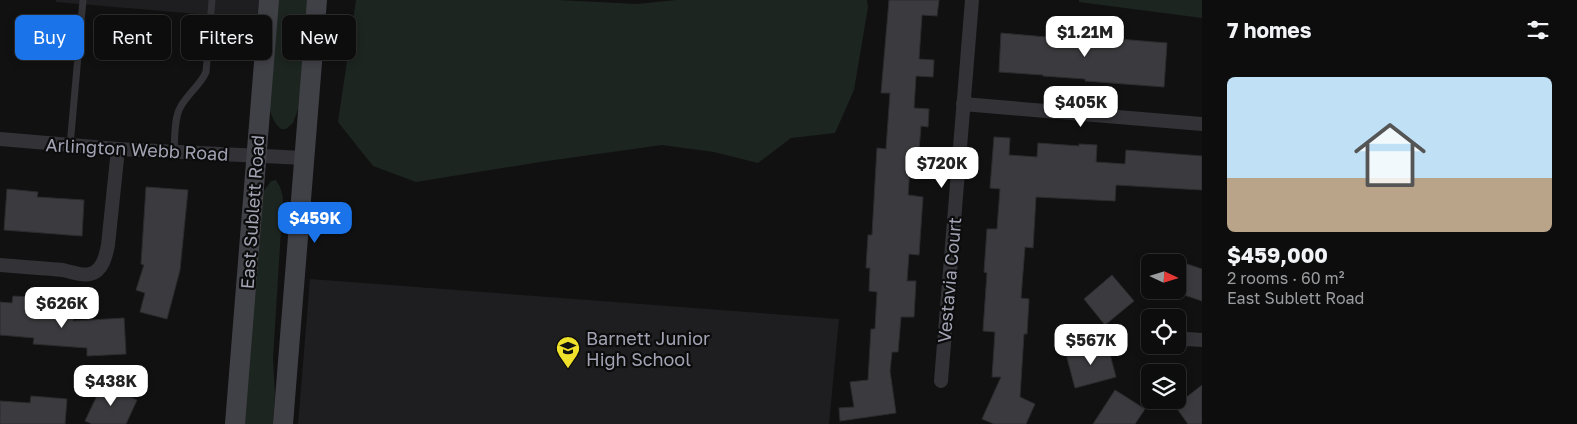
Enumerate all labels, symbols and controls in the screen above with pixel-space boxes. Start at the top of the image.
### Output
chip: Buy [15,15,84,60]
chip: Rent [94,15,171,60]
chip: Filters [181,15,272,60]
chip: New [282,15,356,60]
pin: $1.21M [1044,15,1126,58]
icon: filters [1524,16,1552,44]
text: 7 homes [1227,17,1312,43]
text: $1.21M [1057,22,1113,42]
pin: $405K [1046,86,1116,128]
text: $405K [1055,92,1107,112]
icon: home [1345,110,1435,200]
street label: Arlington Webb Road [45,133,229,165]
street label: East Sublett Road [236,134,268,290]
pin: $720K [907,146,977,189]
text: $720K [916,153,968,173]
pin: $459K [280,202,350,244]
text: $459K [289,208,341,228]
street label: Vestavia Court [933,216,965,344]
text: $459,000 [1227,242,1328,268]
north arrow [1141,254,1186,299]
map controls [1141,254,1186,409]
text: 2 rooms · 60 m² [1227,268,1345,288]
pin: $626K [27,286,97,329]
text: East Sublett Road [1227,288,1364,308]
text: $626K [36,293,88,313]
button: locate [1141,309,1186,354]
pin: $567K [1056,324,1126,366]
place label: Barnett Junior High School [586,327,710,370]
text: $567K [1066,330,1116,350]
school or university icon: Barnett Junior High School [555,335,581,369]
pin: $438K [76,364,146,407]
button: layers [1141,364,1186,409]
text: $438K [85,371,137,391]

